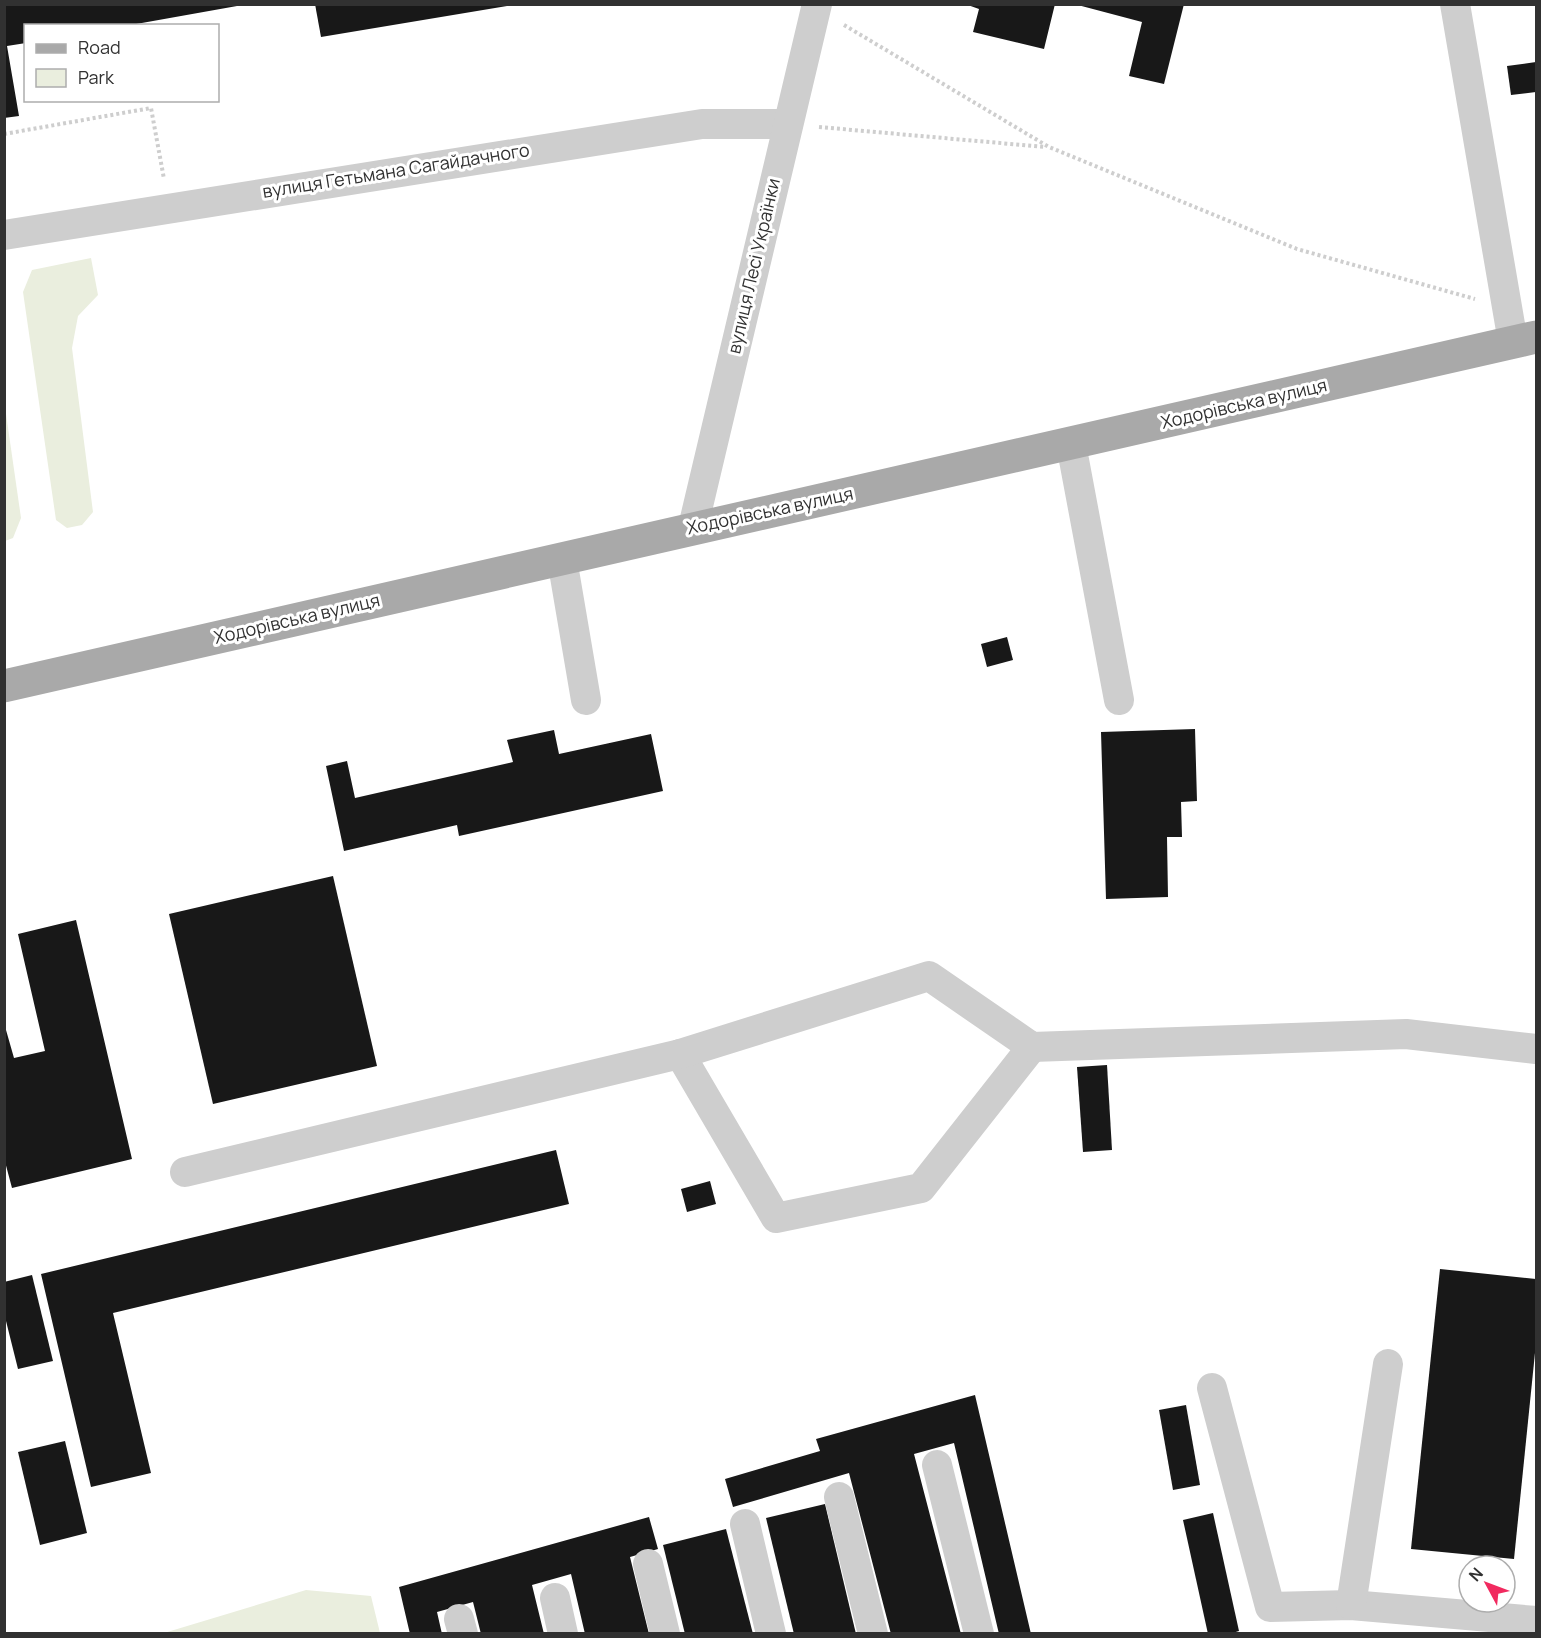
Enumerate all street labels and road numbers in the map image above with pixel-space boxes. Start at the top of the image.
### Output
street label: вулиця Гетьмана Сагайдачного [261,137,531,203]
street label: вулиця Лесі Українки [721,176,785,356]
street label: Ходорівська вулиця [1158,372,1329,434]
street label: Ходорівська вулиця [684,481,855,539]
street label: Ходорівська вулиця [211,587,382,649]

